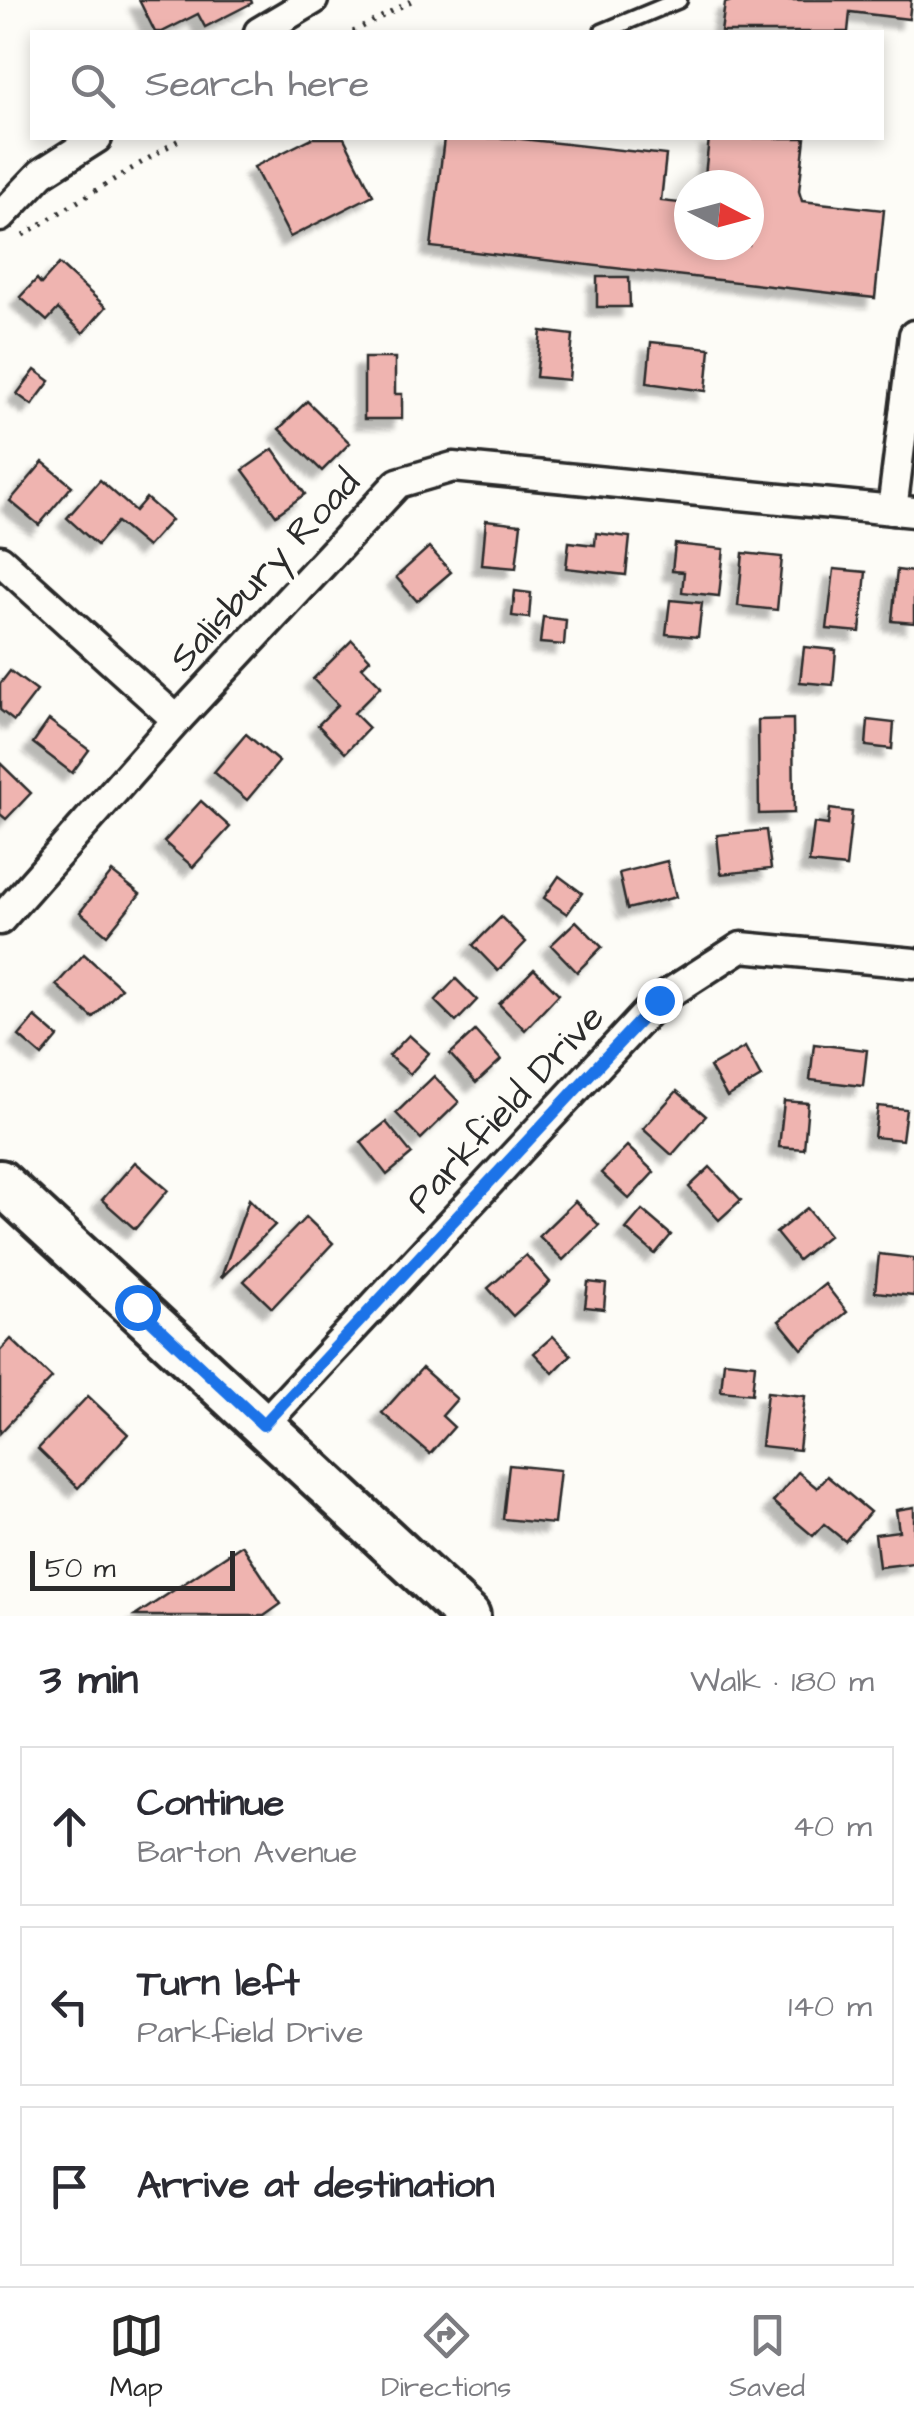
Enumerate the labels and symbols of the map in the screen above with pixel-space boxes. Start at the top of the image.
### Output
north arrow [674,170,764,260]
street label: Salisbury Road [157,458,373,684]
route end [637,978,683,1024]
street label: Parkfield Drive [395,993,617,1225]
route start [115,1285,161,1331]
scale bar [30,1546,235,1590]

